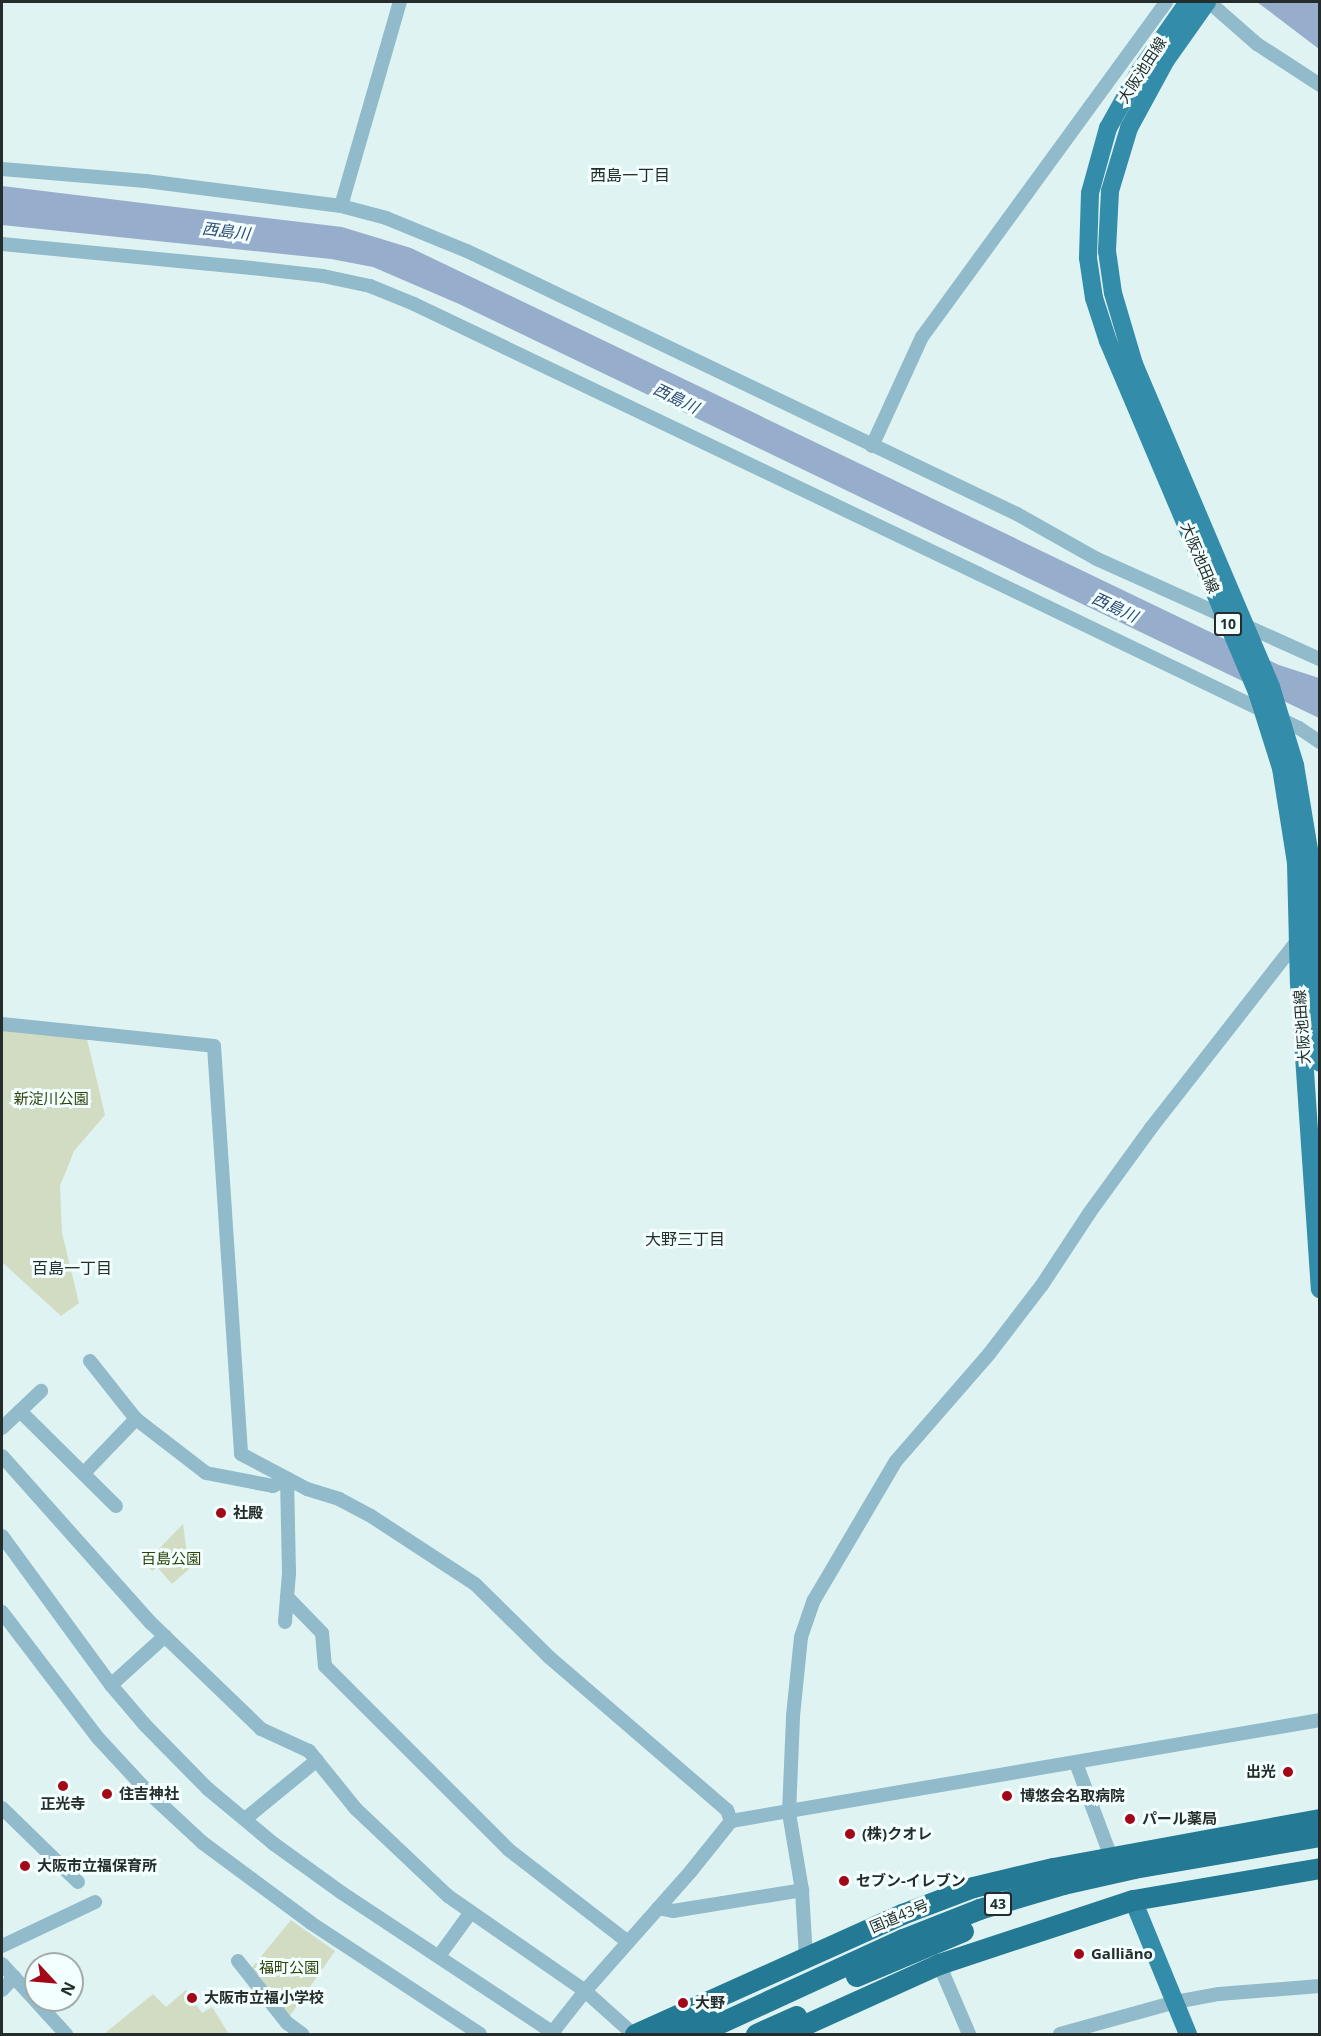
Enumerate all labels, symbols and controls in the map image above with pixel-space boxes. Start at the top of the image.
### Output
street label: 大阪池田線 [1114,34,1170,106]
district label: 西島一丁目 [590,165,670,185]
water label: 西島川 [201,219,251,243]
water label: 西島川 [650,379,702,417]
street label: 大阪池田線 [1177,520,1223,596]
water label: 西島川 [1089,588,1141,626]
road number: 10 [1213,613,1243,635]
street label: 大阪池田線 [1290,989,1314,1065]
park label: 新淀川公園 [14,1090,88,1108]
district label: 大野三丁目 [645,1229,725,1249]
district label: 百島一丁目 [32,1258,112,1278]
place label: 社殿 [233,1504,263,1522]
marker: 社殿 [214,1506,228,1520]
park label: 百島公園 [141,1550,201,1568]
place label: 出光 [1246,1763,1276,1781]
marker: 出光 [1281,1765,1295,1779]
marker: 正光寺 [56,1779,70,1793]
place label: 住吉神社 [119,1785,179,1803]
marker: 住吉神社 [100,1787,114,1801]
marker: 博悠会名取病院 [998,1787,1016,1805]
place label: 博悠会名取病院 [1020,1787,1125,1805]
place label: 正光寺 [41,1795,85,1813]
place label: パール薬局 [1142,1810,1217,1828]
marker: パール薬局 [1123,1812,1137,1826]
place label: (株)クオレ [862,1825,932,1843]
marker: (株)クオレ [843,1827,857,1841]
place label: 大阪市立福保育所 [37,1857,157,1875]
marker: 大阪市立福保育所 [18,1859,32,1873]
place label: セブン-イレブン [856,1872,966,1890]
marker: セブン-イレブン [837,1874,851,1888]
road number: 43 [983,1893,1013,1915]
street label: 国道43号 [867,1896,931,1936]
place label: Galliāno [1091,1945,1153,1963]
marker: Galliāno [1072,1947,1086,1961]
north arrow [24,1952,84,2012]
park label: 福町公園 [259,1959,319,1977]
text: N [56,1978,81,2000]
place label: 大阪市立福小学校 [204,1989,324,2007]
marker: 大阪市立福小学校 [185,1991,199,2005]
place label: 大野 [695,1994,725,2012]
marker: 大野 [676,1996,690,2010]

